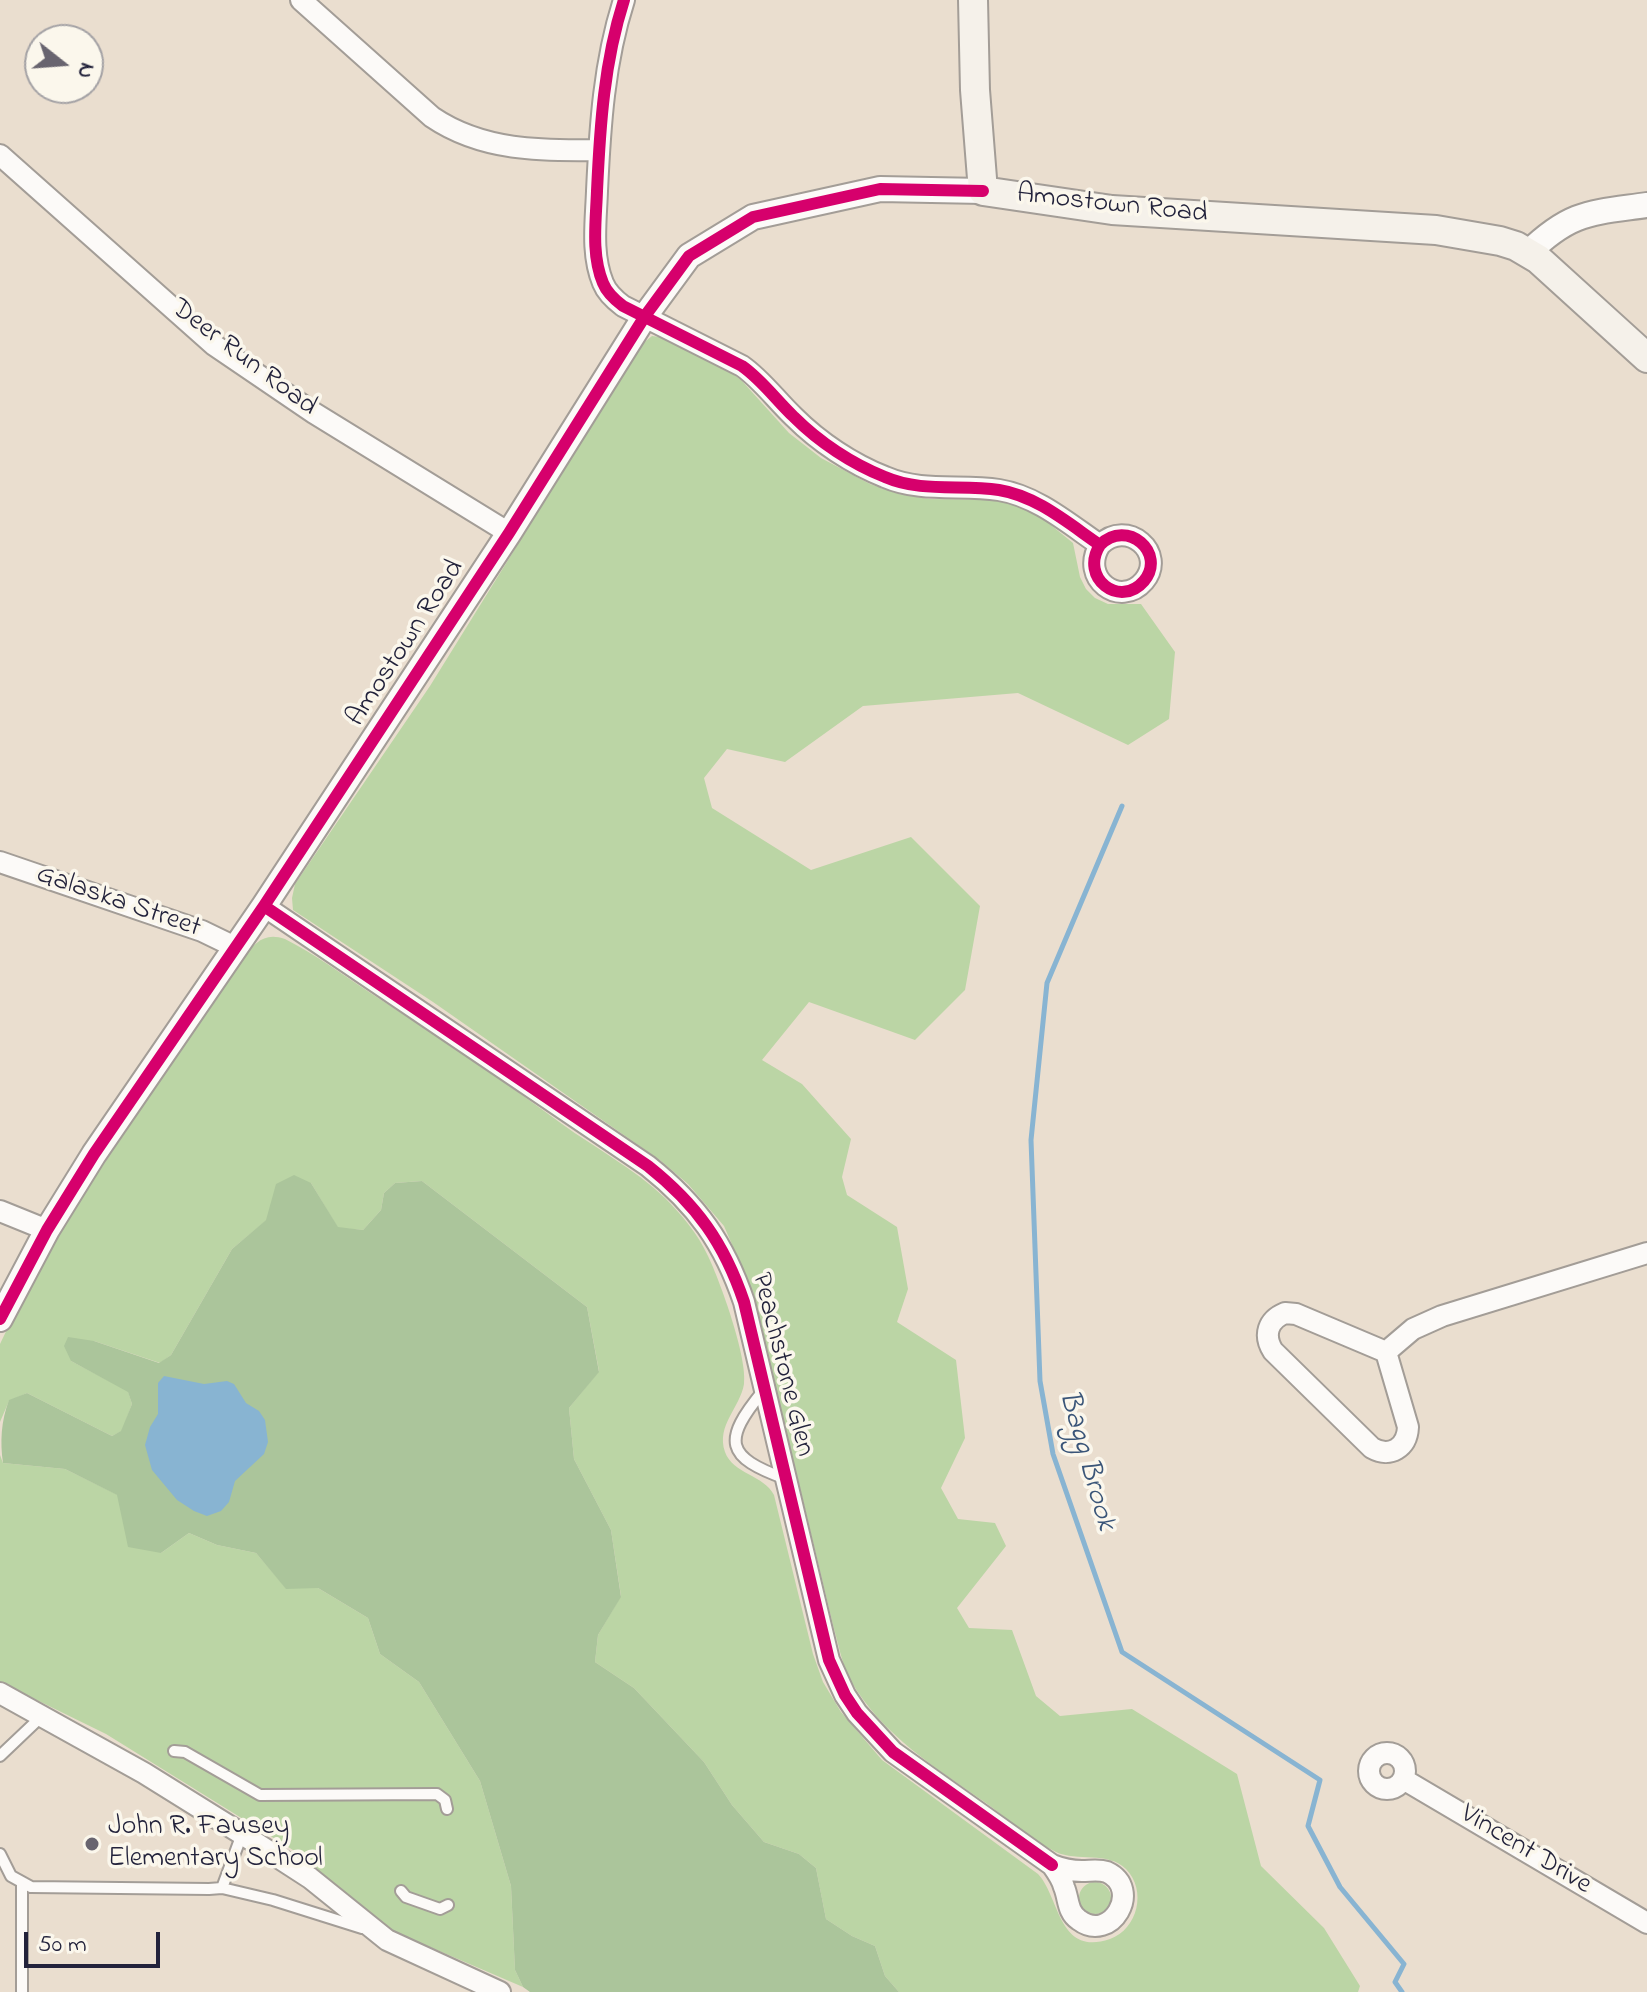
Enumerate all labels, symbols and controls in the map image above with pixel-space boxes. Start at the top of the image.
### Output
north arrow [24,24,104,104]
text: N [68,59,103,82]
street label: Amostown Road [1015,179,1209,233]
street label: Deer Run Road [163,293,323,425]
street label: Amostown Road [341,554,473,734]
street label: Galaska Street [31,859,205,947]
street label: Peachstone Glen [742,1270,820,1460]
water label: Bagg Brook [1048,1387,1122,1535]
street label: Vincent Drive [1453,1799,1597,1903]
place label: John R. Fausey Elementary School [108,1811,323,1877]
marker: John R. Fausey Elementary School [83,1835,101,1853]
scale bar [28,1916,164,1966]
text: 50 m [38,1928,87,1963]

